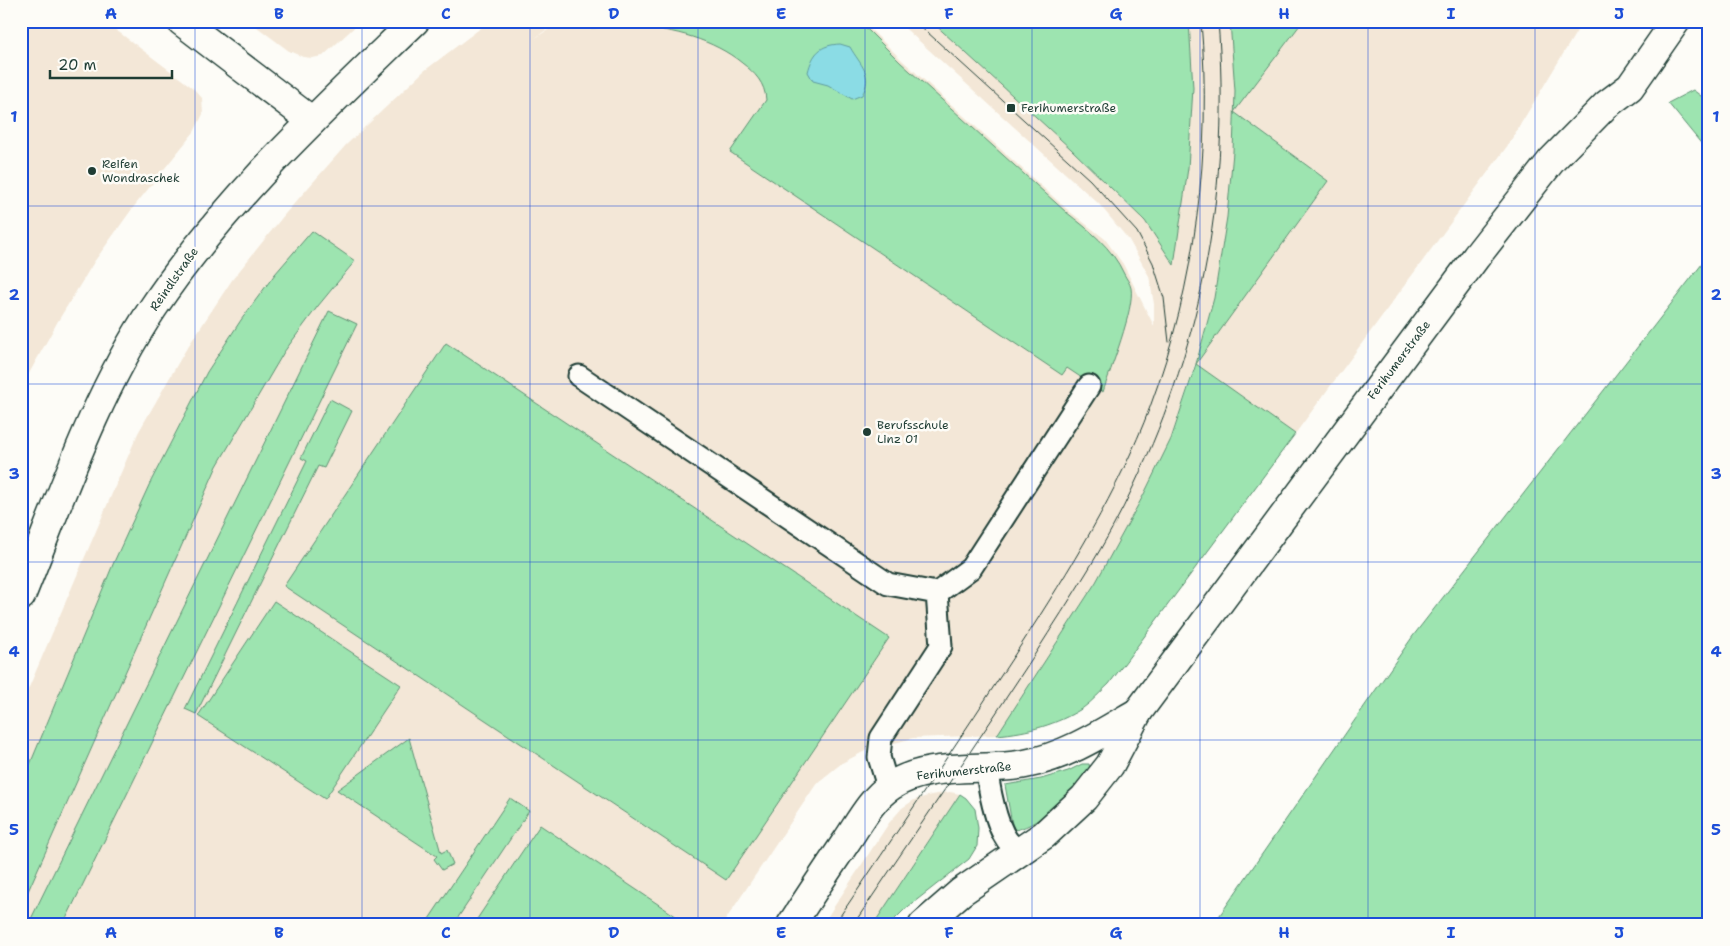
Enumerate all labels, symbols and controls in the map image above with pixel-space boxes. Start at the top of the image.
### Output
text: A [105,3,117,24]
text: B [274,3,284,24]
text: C [441,3,451,24]
text: D [608,3,620,24]
text: E [776,3,786,24]
text: F [944,3,954,24]
text: G [1110,3,1123,24]
text: H [1278,3,1290,24]
text: I [1447,3,1456,24]
text: J [1614,3,1624,24]
scale bar [50,48,172,80]
text: 20 m [58,55,97,75]
place label: Ferihumerstraße [1021,100,1116,116]
marker: Ferihumerstraße [1005,102,1017,114]
text: 1 [10,106,18,127]
text: 1 [1712,106,1720,127]
place label: Reifen Wondraschek [102,156,180,186]
marker: Reifen Wondraschek [86,165,98,177]
street label: Reindlstraße [146,244,202,314]
text: 2 [8,284,20,305]
text: 2 [1710,284,1722,305]
street label: Ferihumerstraße [1364,317,1434,403]
place label: Berufsschule Linz 01 [877,417,949,447]
marker: Berufsschule Linz 01 [861,426,873,438]
text: 3 [8,463,20,484]
text: 3 [1710,463,1722,484]
text: 4 [8,641,20,662]
text: 4 [1710,641,1722,662]
street label: Ferihumerstraße [916,758,1012,784]
text: 5 [9,819,19,840]
text: 5 [1711,819,1721,840]
text: A [105,922,117,943]
text: B [274,922,284,943]
text: C [441,922,451,943]
text: D [608,922,620,943]
text: E [776,922,786,943]
text: F [944,922,954,943]
text: G [1110,922,1123,943]
text: H [1278,922,1290,943]
text: I [1447,922,1456,943]
text: J [1614,922,1624,943]

